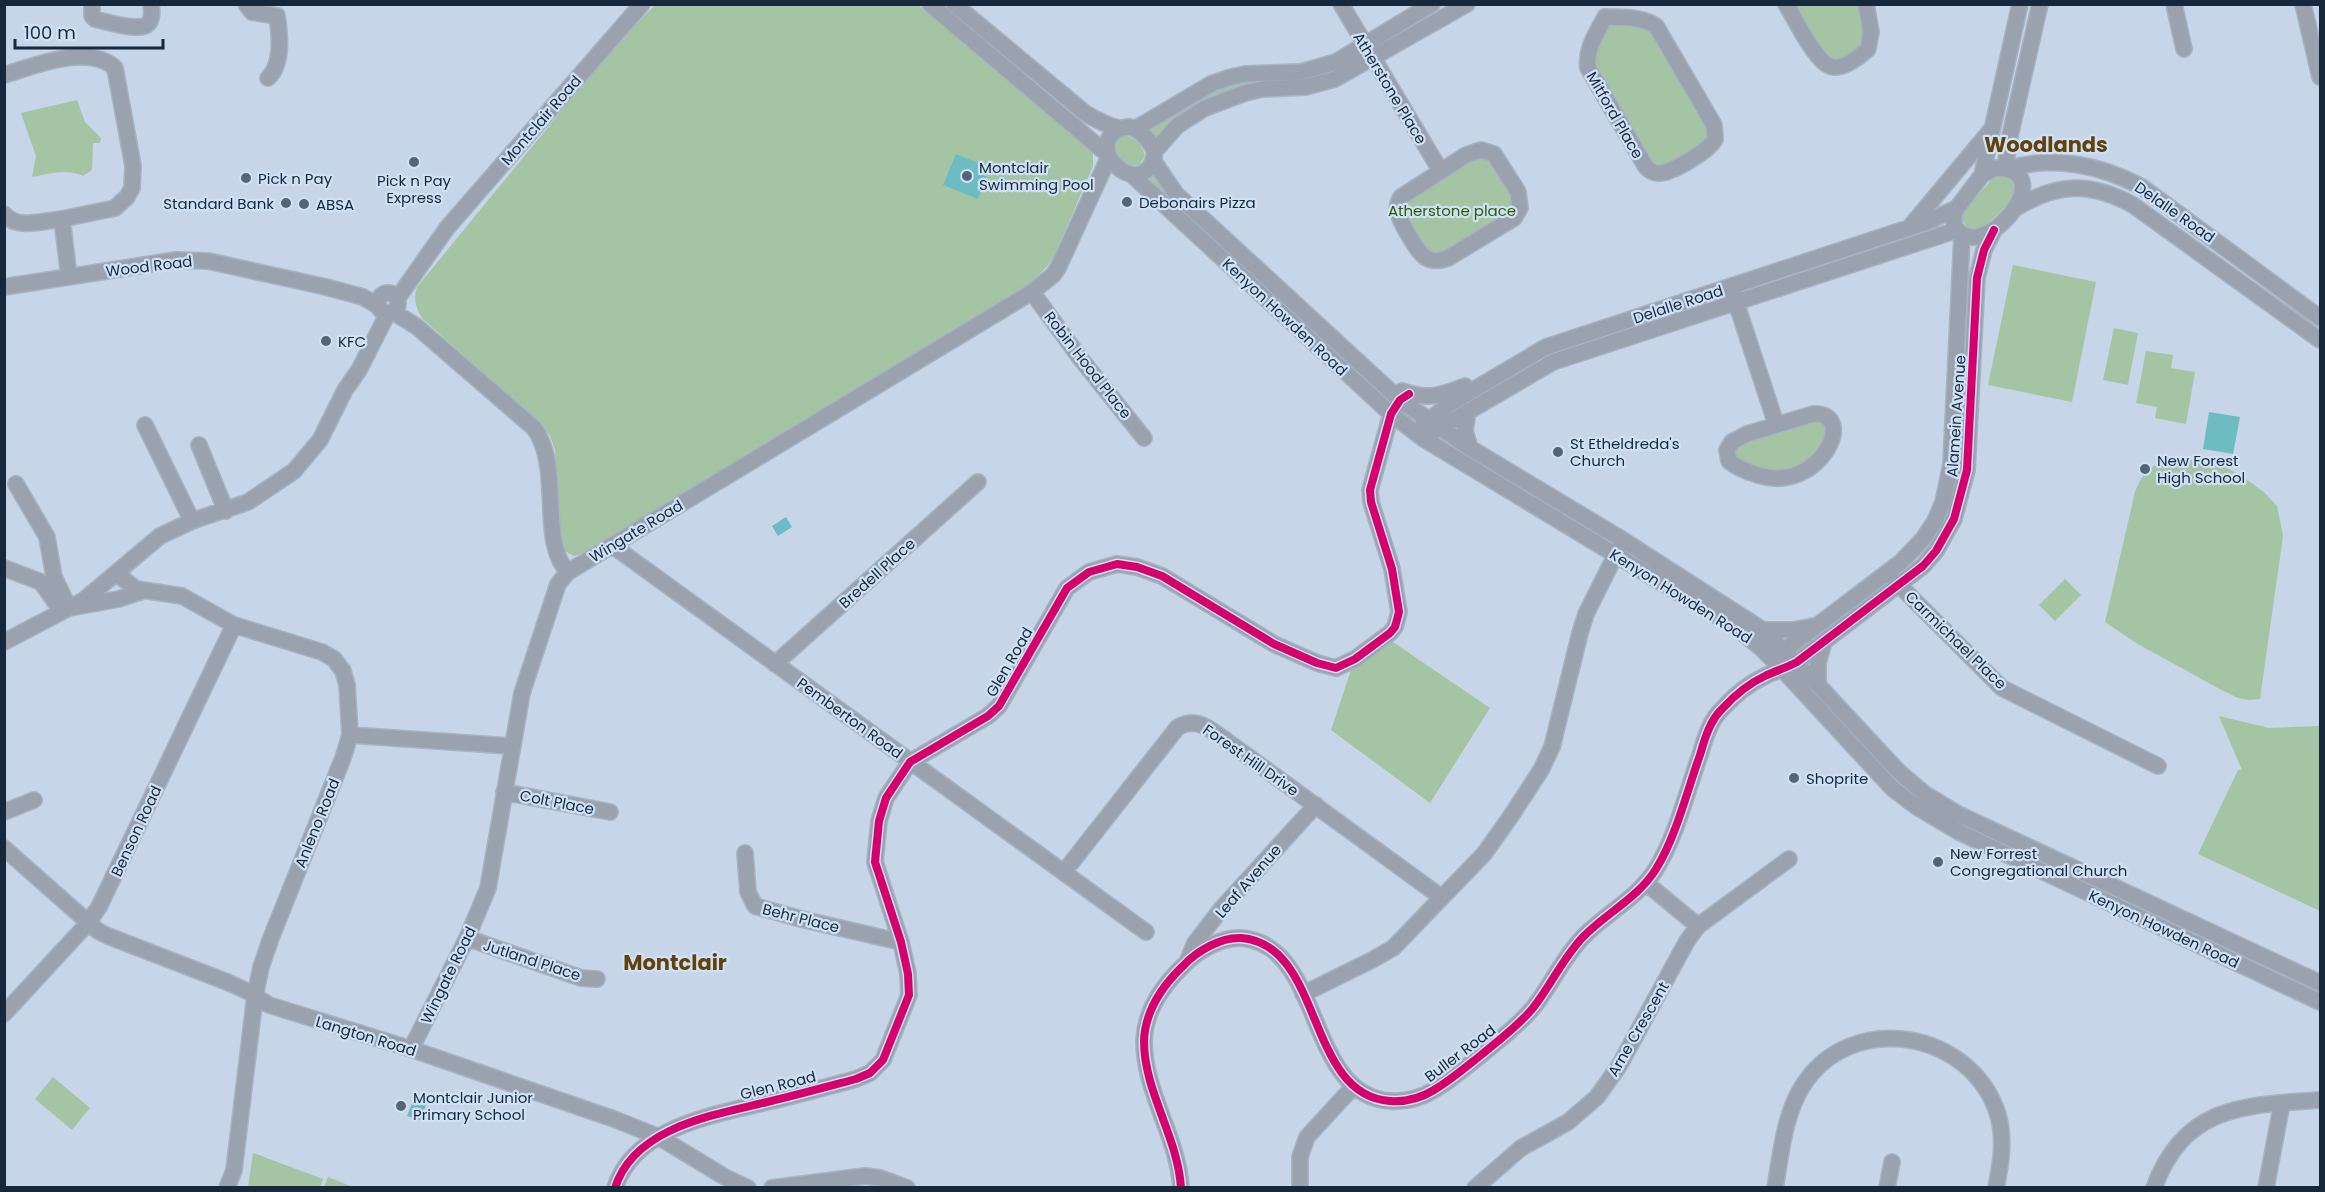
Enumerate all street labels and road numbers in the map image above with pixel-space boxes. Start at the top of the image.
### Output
street label: Atherstone Place [1348,28,1432,148]
street label: Mitford Place [1582,68,1648,162]
street label: Montclair Road [496,71,586,169]
street label: Delalle Road [2131,177,2219,247]
street label: Wood Road [105,250,193,282]
street label: Kenyon Howden Road [1218,253,1352,381]
street label: Delalle Road [1630,280,1726,328]
street label: Robin Hood Place [1039,307,1137,423]
street label: Alamein Avenue [1941,354,1971,478]
street label: Wingate Road [585,495,687,567]
street label: Bredell Place [834,533,920,613]
street label: Kenyon Howden Road [1606,544,1756,648]
street label: Carmichael Place [1901,586,2011,694]
street label: Glen Road [981,623,1037,701]
street label: Pemberton Road [793,672,907,764]
street label: Forest Hill Drive [1199,719,1303,801]
street label: Anleno Road [289,775,345,871]
street label: Benson Road [106,782,166,880]
street label: Colt Place [518,785,596,819]
street label: Leaf Avenue [1210,840,1286,922]
street label: Kenyon Howden Road [2085,885,2243,973]
street label: Behr Place [760,898,842,938]
street label: Wingate Road [415,923,481,1027]
street label: Jutland Place [480,934,584,986]
street label: Arne Crescent [1602,978,1674,1080]
street label: Langton Road [313,1011,419,1061]
street label: Buller Road [1420,1019,1500,1087]
street label: Glen Road [738,1065,818,1105]

